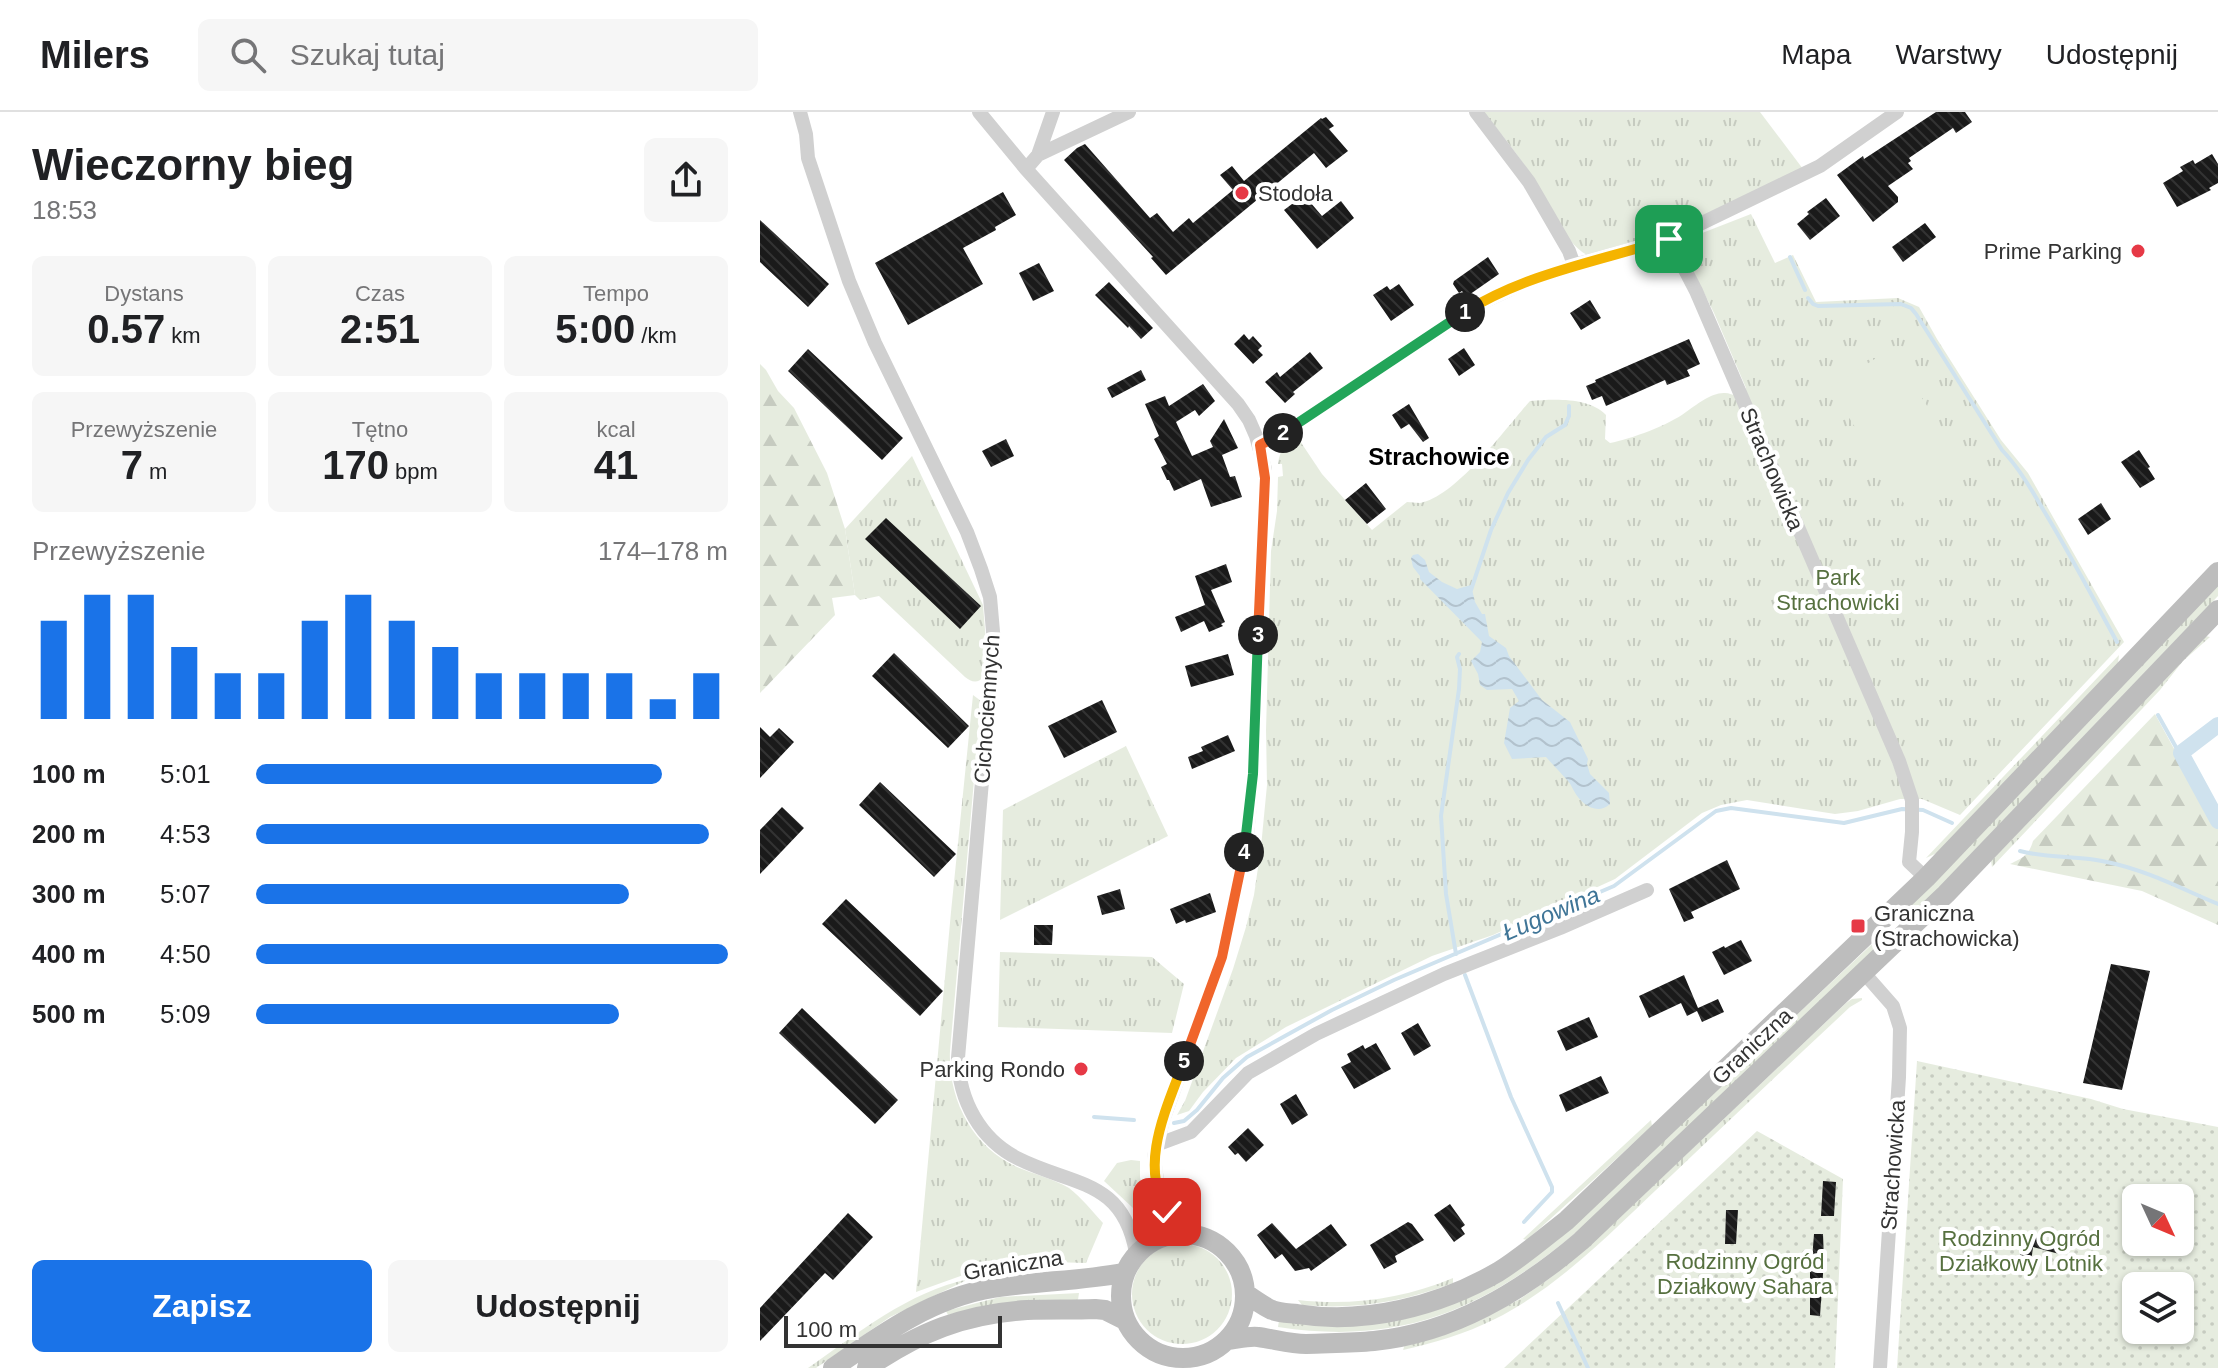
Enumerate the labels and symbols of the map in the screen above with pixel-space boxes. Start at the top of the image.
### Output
place label: Stodoła [1258,181,1333,206]
marker: Stodoła [1233,184,1251,202]
pin [1635,205,1703,273]
place label: Prime Parking [1984,239,2122,264]
marker: Prime Parking [2129,242,2147,260]
pin: 1 [1445,292,1485,332]
street label: Strachowicka [1735,404,1809,535]
pin: 2 [1263,413,1303,453]
district label: Strachowice [1368,443,1510,470]
park label: Park Strachowicki [1776,565,1900,615]
pin: 3 [1238,615,1278,655]
street label: Cichociemnych [969,634,1005,784]
pin: 4 [1224,832,1264,872]
water label: Ługowina [1498,880,1604,946]
place label: Graniczna (Strachowicka) [1874,901,2019,951]
marker: Graniczna (Strachowicka) [1849,917,1867,935]
street label: Graniczna [1707,1002,1798,1089]
pin: 5 [1164,1041,1204,1081]
place label: Parking Rondo [919,1057,1065,1082]
marker: Parking Rondo [1072,1060,1090,1078]
street label: Strachowicka [1876,1098,1910,1231]
pin [1133,1178,1201,1246]
north arrow [2122,1184,2194,1256]
park label: Rodzinny Ogród Działkowy Lotnik [1939,1226,2104,1276]
street label: Graniczna [962,1245,1065,1285]
park label: Rodzinny Ogród Działkowy Sahara [1657,1249,1834,1299]
scale bar [784,1312,1002,1348]

